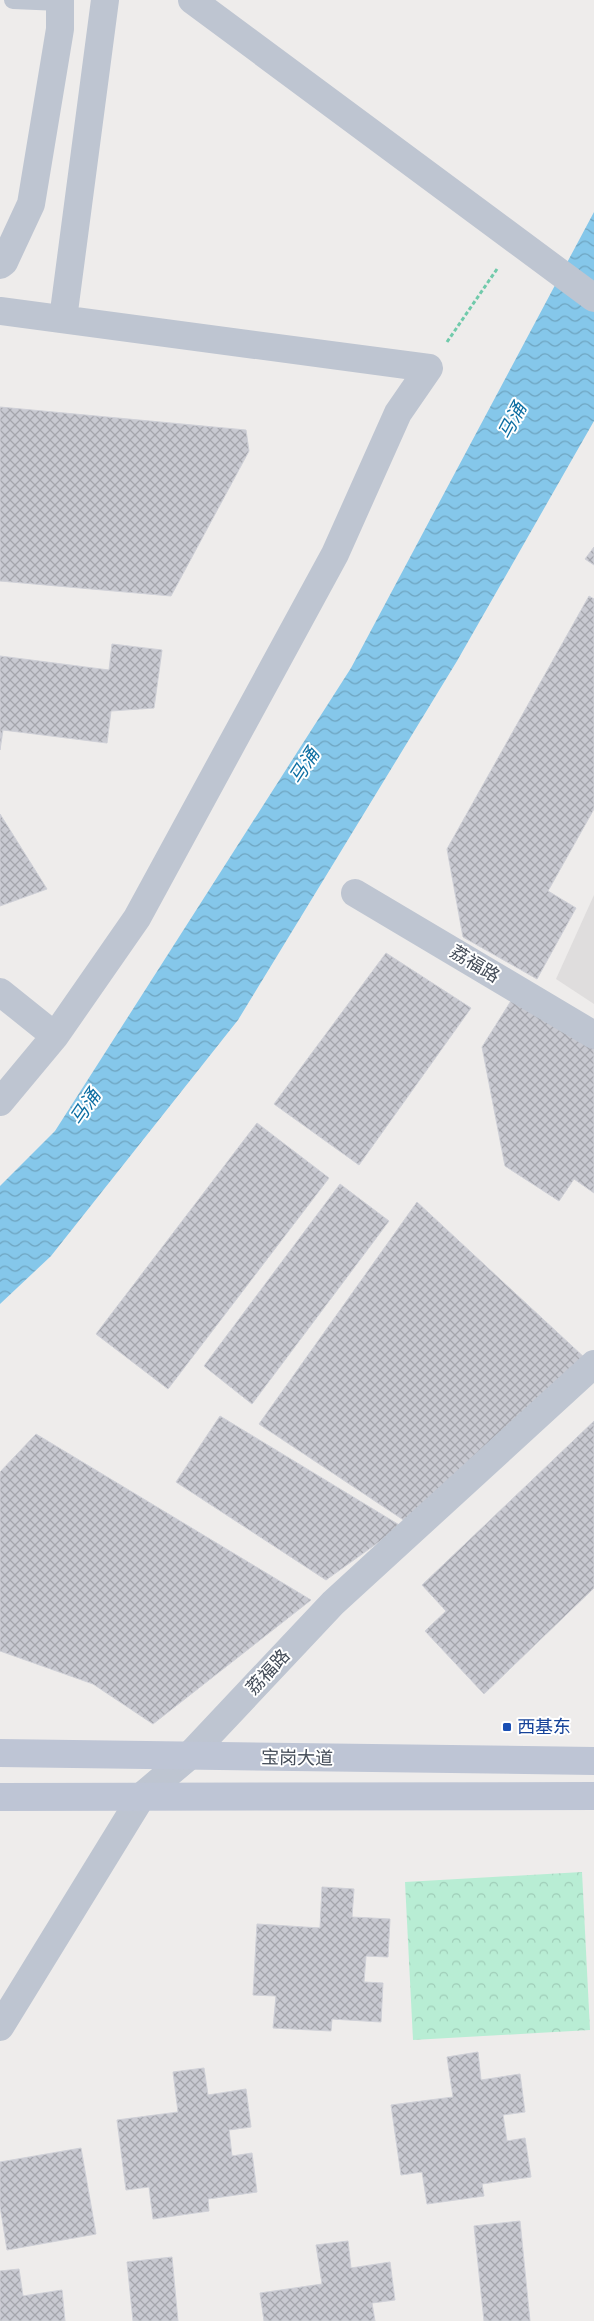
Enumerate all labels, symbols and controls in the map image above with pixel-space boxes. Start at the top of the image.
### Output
water label: 马涌 [493,397,532,443]
water label: 马涌 [284,742,325,788]
street label: 荔福路 [446,941,504,987]
water label: 马涌 [65,1083,106,1129]
street label: 荔福路 [242,1645,294,1699]
place label: 西基东 [517,1716,571,1738]
marker: 西基东 [501,1721,513,1733]
street label: 宝岗大道 [261,1746,333,1770]

